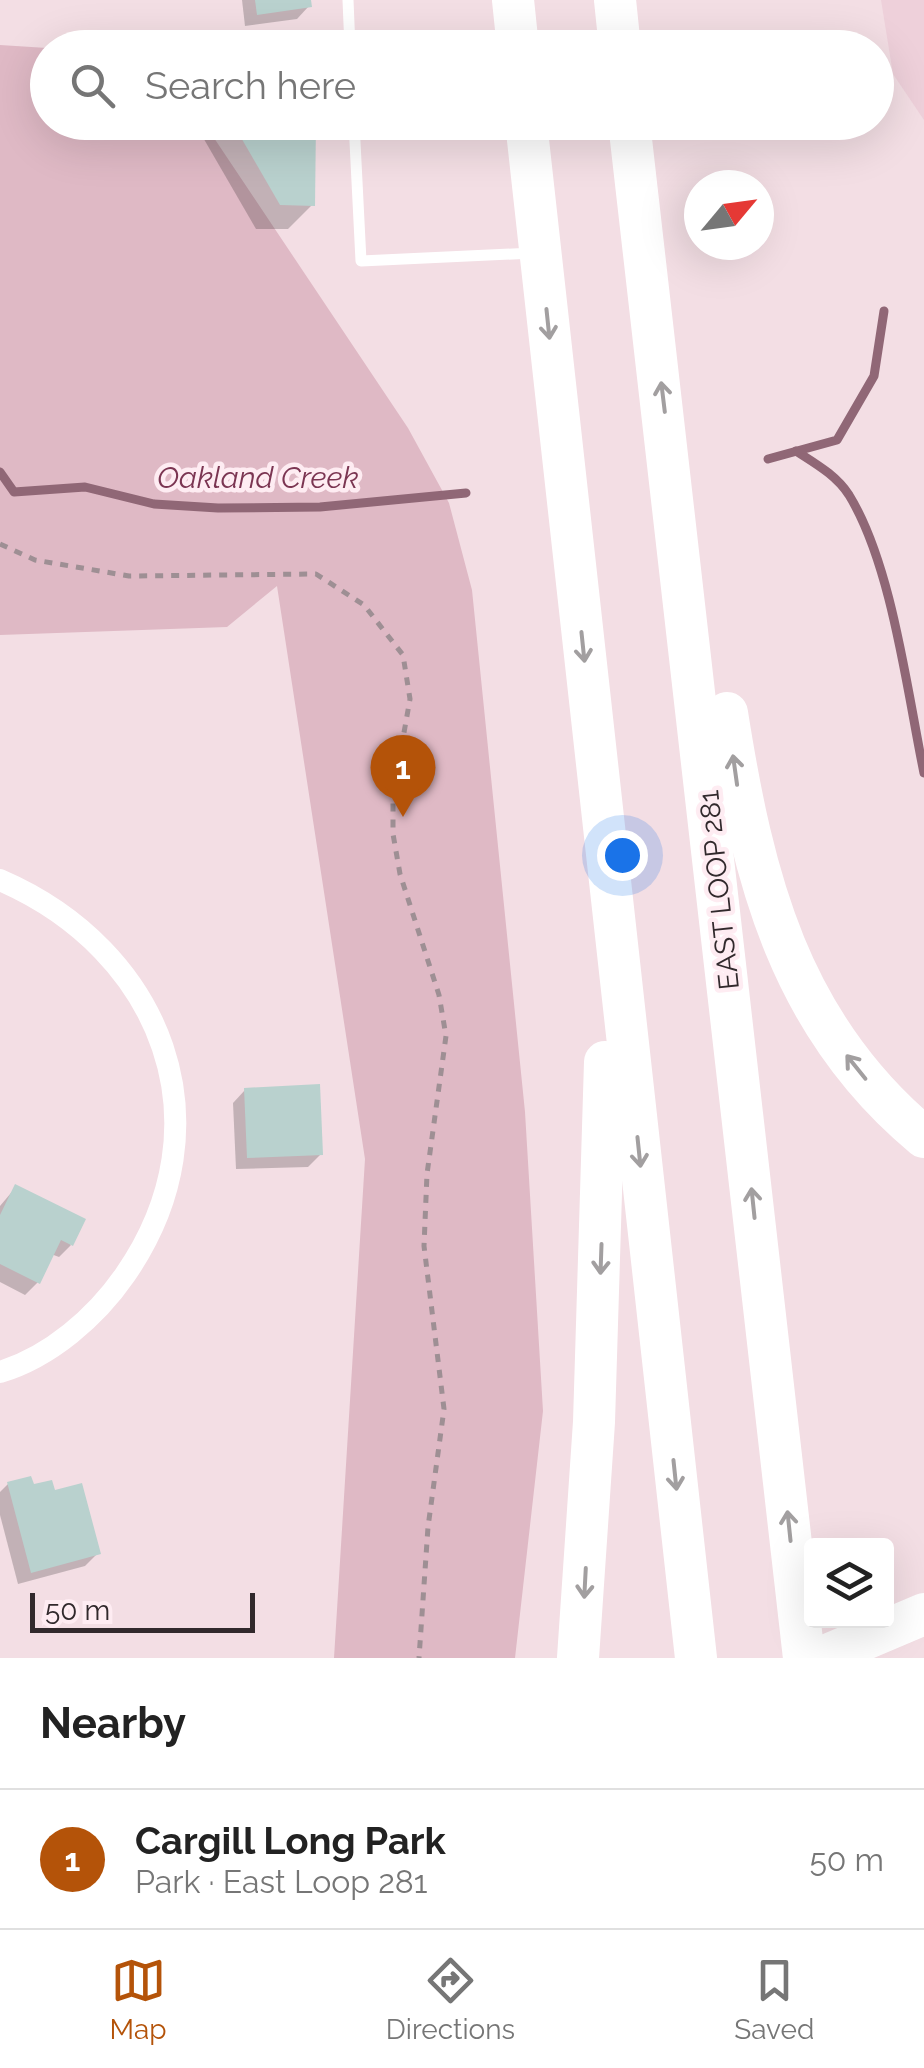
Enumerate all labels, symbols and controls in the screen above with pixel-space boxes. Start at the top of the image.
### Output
search box [30,30,894,140]
icon: search [65,58,120,113]
text: Search here [145,63,356,108]
north arrow [684,170,774,260]
one-way arrow [539,307,558,339]
one-way arrow [653,381,672,414]
water label: Oakland Creek [157,460,359,495]
one-way arrow [574,630,593,663]
pin: 1 [370,734,436,817]
one-way arrow [726,754,744,786]
street label: EAST LOOP 281 [692,789,746,991]
your location [597,830,648,881]
one-way arrow [845,1054,867,1080]
one-way arrow [630,1135,649,1168]
one-way arrow [744,1188,763,1220]
one-way arrow [591,1242,610,1274]
one-way arrow [666,1458,685,1491]
one-way arrow [780,1511,799,1543]
map controls [804,1538,894,1628]
button: layers [804,1538,894,1628]
one-way arrow [575,1567,594,1599]
scale bar [30,1588,255,1632]
text: 50 m [45,1594,110,1627]
text: Nearby [40,1699,186,1748]
text: Cargill Long Park [135,1818,446,1863]
text: 1 [65,1841,80,1878]
text: 50 m [809,1841,884,1878]
text: Park · East Loop 281 [135,1863,428,1900]
tab: Map [110,1953,167,2046]
tab: Directions [386,1953,515,2046]
tab: Saved [734,1953,814,2046]

